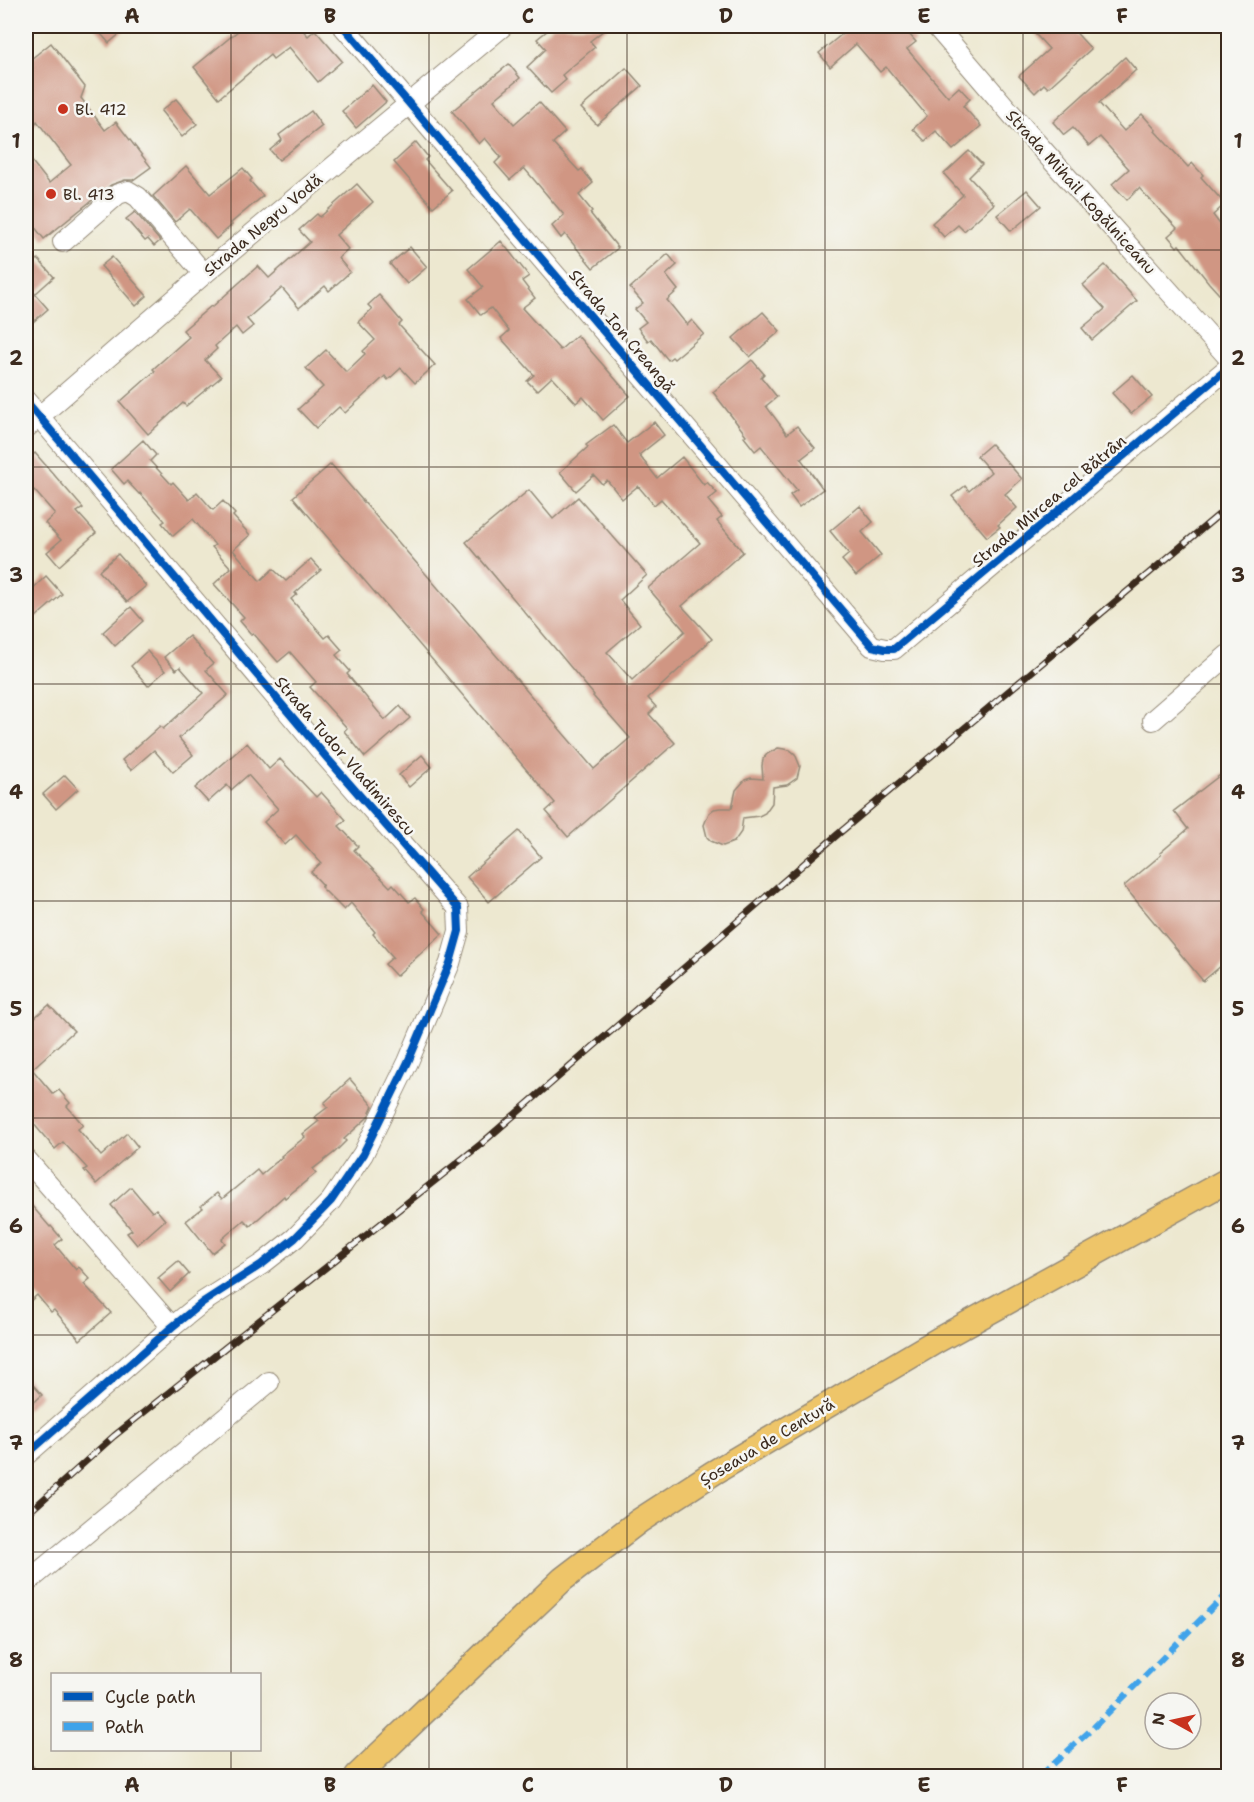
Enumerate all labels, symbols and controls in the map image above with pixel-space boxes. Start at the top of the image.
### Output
text: A [124,3,140,29]
text: B [324,3,336,29]
text: C [522,3,534,29]
text: D [719,3,733,29]
text: E [917,3,931,29]
text: F [1116,3,1128,29]
place label: Bl. 412 [75,99,127,120]
marker: Bl. 412 [56,102,70,116]
street label: Strada Mihail Kogălniceanu [1001,105,1161,279]
text: 1 [11,128,21,154]
text: 1 [1233,128,1243,154]
street label: Strada Negru Vodă [199,169,327,281]
place label: Bl. 413 [63,184,115,205]
marker: Bl. 413 [44,187,58,201]
street label: Strada Ion Creangă [564,265,680,397]
text: 2 [9,345,23,371]
text: 2 [1231,345,1245,371]
street label: Strada Mircea cel Bătrân [968,430,1131,572]
text: 3 [9,562,23,588]
text: 3 [1231,562,1245,588]
street label: Strada Tudor Vladimirescu [270,672,420,840]
text: 4 [9,779,23,805]
text: 4 [1231,779,1245,805]
text: 5 [10,996,22,1022]
text: 5 [1232,996,1244,1022]
text: 6 [9,1213,23,1239]
text: 6 [1231,1213,1245,1239]
street label: Șoseaua de Centură [696,1393,839,1491]
text: 7 [9,1430,23,1456]
text: 7 [1231,1430,1245,1456]
text: 8 [9,1647,23,1673]
text: 8 [1231,1647,1245,1673]
legend [51,1673,261,1751]
text: Cycle path [105,1685,196,1709]
north arrow [1143,1691,1203,1751]
text: N [1147,1711,1170,1727]
text: Path [105,1715,144,1739]
text: A [124,1772,140,1798]
text: B [324,1772,336,1798]
text: C [522,1772,534,1798]
text: D [719,1772,733,1798]
text: E [917,1772,931,1798]
text: F [1116,1772,1128,1798]

